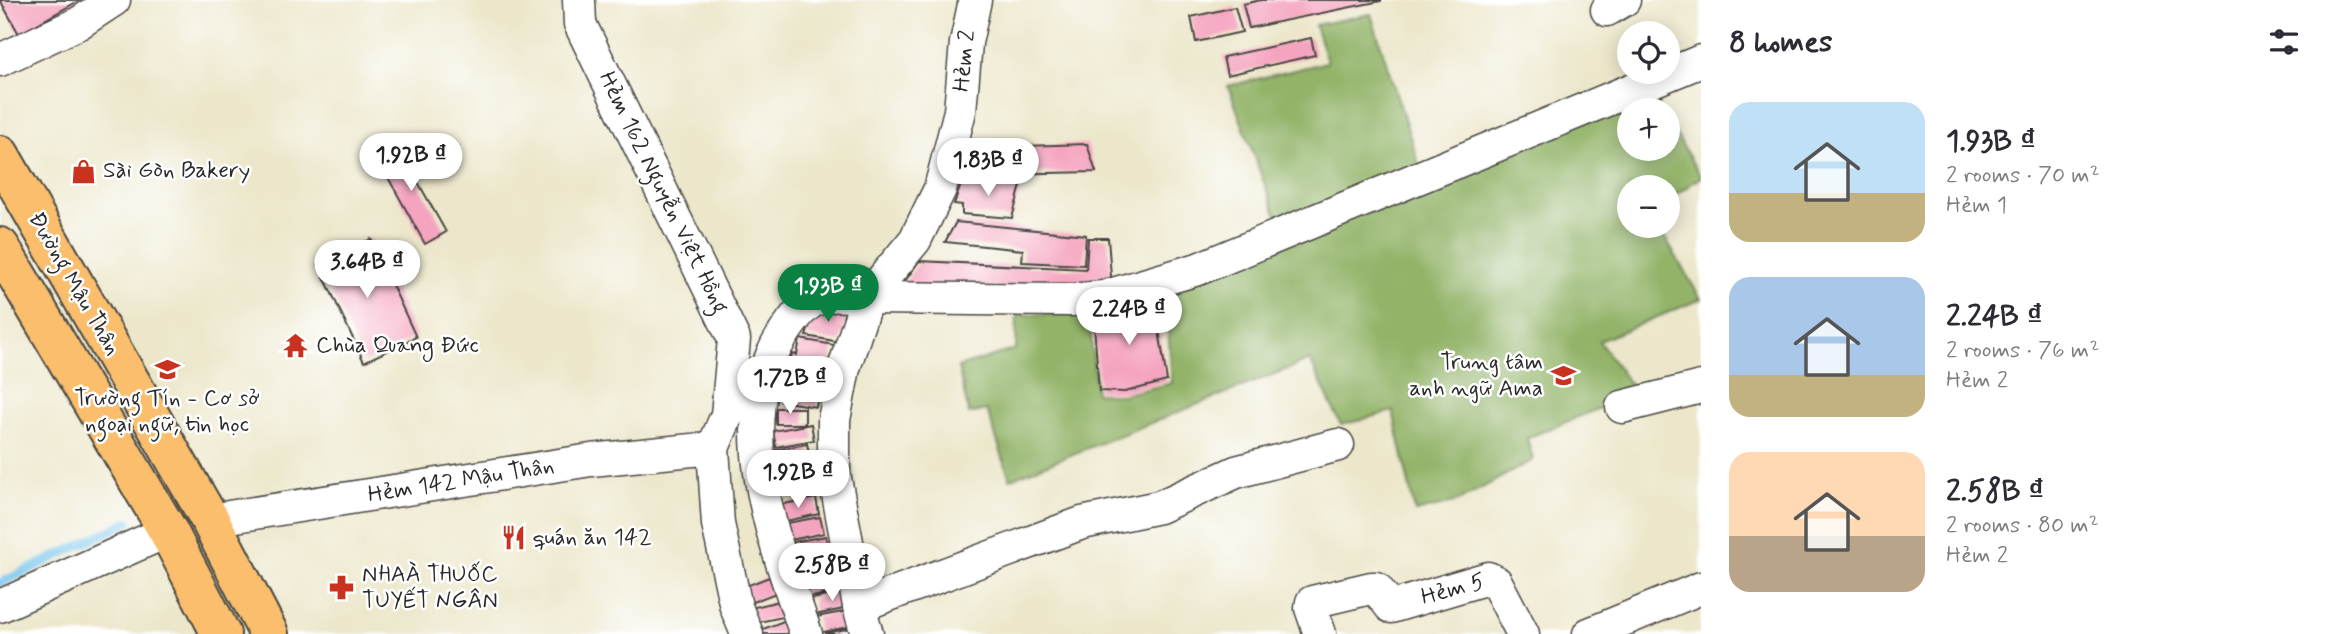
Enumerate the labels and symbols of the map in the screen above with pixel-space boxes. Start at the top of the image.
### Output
street label: Hẻm 2 [947,29,983,93]
street label: Hẻm 162 Nguyễn Việt Hồng [589,67,735,320]
pin: 1.92B ₫ [346,134,476,193]
pin: 1.83B ₫ [923,138,1053,198]
place label: Sài Gòn Bakery [103,156,250,186]
shop icon: Sài Gòn Bakery [69,157,97,185]
street label: Đường Mậu Thân [19,207,127,362]
pin: 3.64B ₫ [302,240,432,300]
pin: 1.93B ₫ [763,264,893,324]
pin: 2.24B ₫ [1064,288,1194,347]
place label: Chùa Quang Đức [316,331,479,363]
temple icon: Chùa Quang Đức [282,332,310,360]
place label: Trung tâm anh ngữ Ama [1409,348,1543,404]
school or university icon: Trường Tín - Cơ sở ngoại ngữ, tin học [153,355,181,383]
pin: 1.72B ₫ [725,356,855,416]
school or university icon: Trung tâm anh ngữ Ama [1549,362,1577,390]
place label: Trường Tín - Cơ sở ngoại ngữ, tin học [74,384,260,442]
pin: 1.92B ₫ [733,450,863,510]
street label: Hẻm 142 Mậu Thân [366,451,556,511]
place label: quán ăn 142 [533,523,652,553]
restaurant icon: quán ăn 142 [499,524,527,552]
pin: 2.58B ₫ [767,544,897,603]
place label: NHAÀ THUỐC TUYẾT NGÂN [362,560,498,616]
street label: Hẻm 5 [1418,567,1488,613]
pharmacy icon: NHAÀ THUỐC TUYẾT NGÂN [328,574,356,602]

